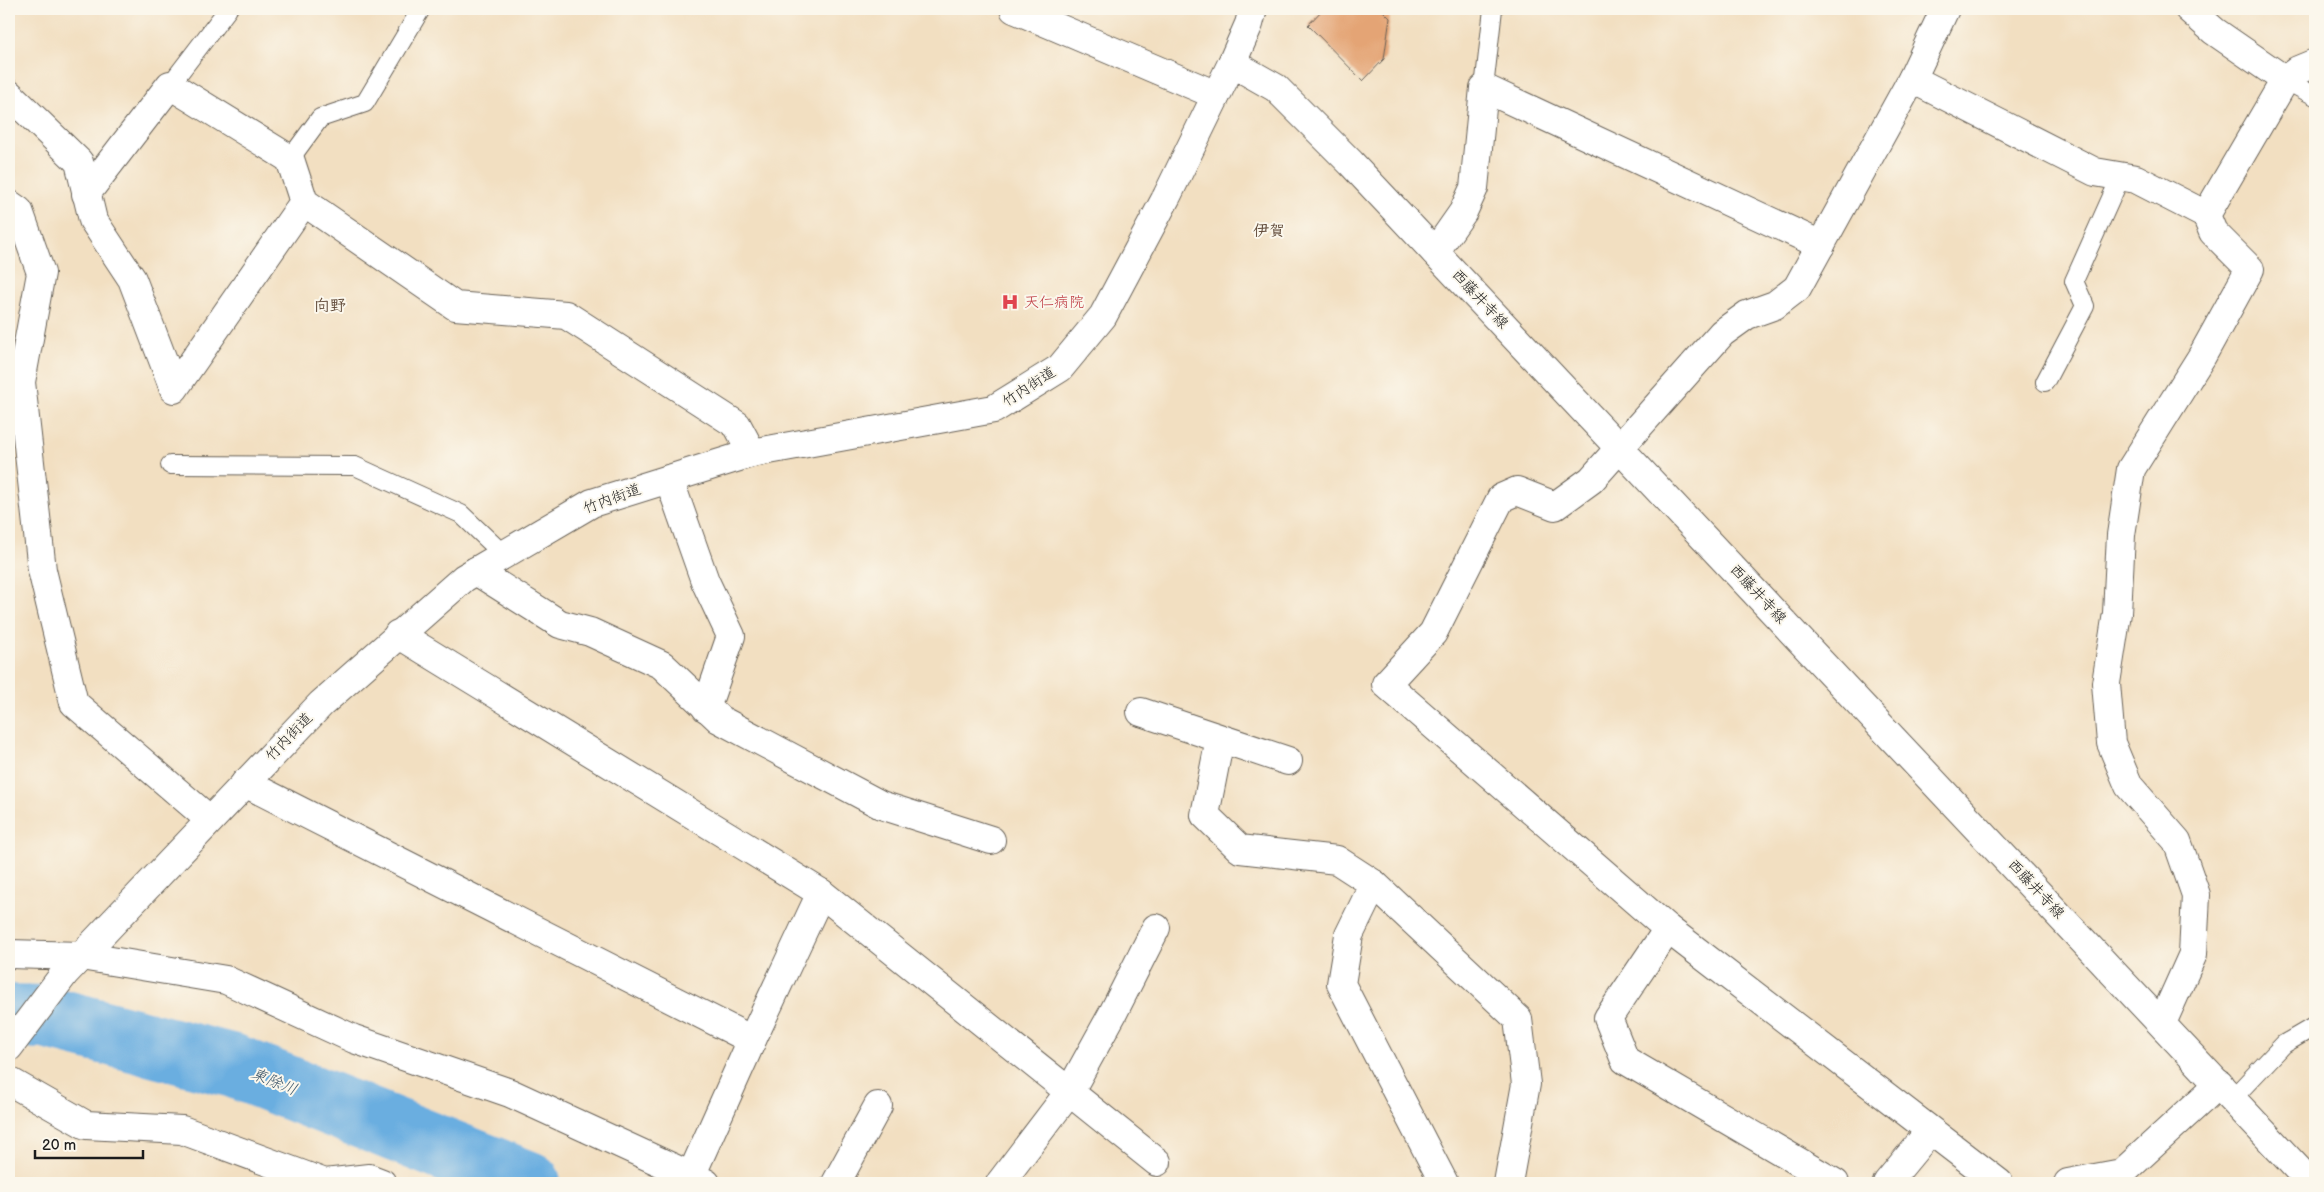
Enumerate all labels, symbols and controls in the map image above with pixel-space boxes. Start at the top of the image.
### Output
district label: 伊賀 [1253,222,1285,241]
street label: 西藤井寺線 [1447,265,1513,333]
hospital icon: 天仁病院 [1000,292,1020,312]
place label: 天仁病院 [1024,293,1084,312]
district label: 向野 [314,297,346,316]
street label: 竹内街道 [999,363,1059,411]
street label: 竹内街道 [581,480,643,518]
street label: 西藤井寺線 [1725,560,1791,628]
street label: 竹内街道 [261,709,317,765]
street label: 西藤井寺線 [2003,855,2069,923]
water label: 東除川 [248,1064,300,1100]
scale bar [35,1127,142,1159]
text: 20 m [42,1136,76,1155]

